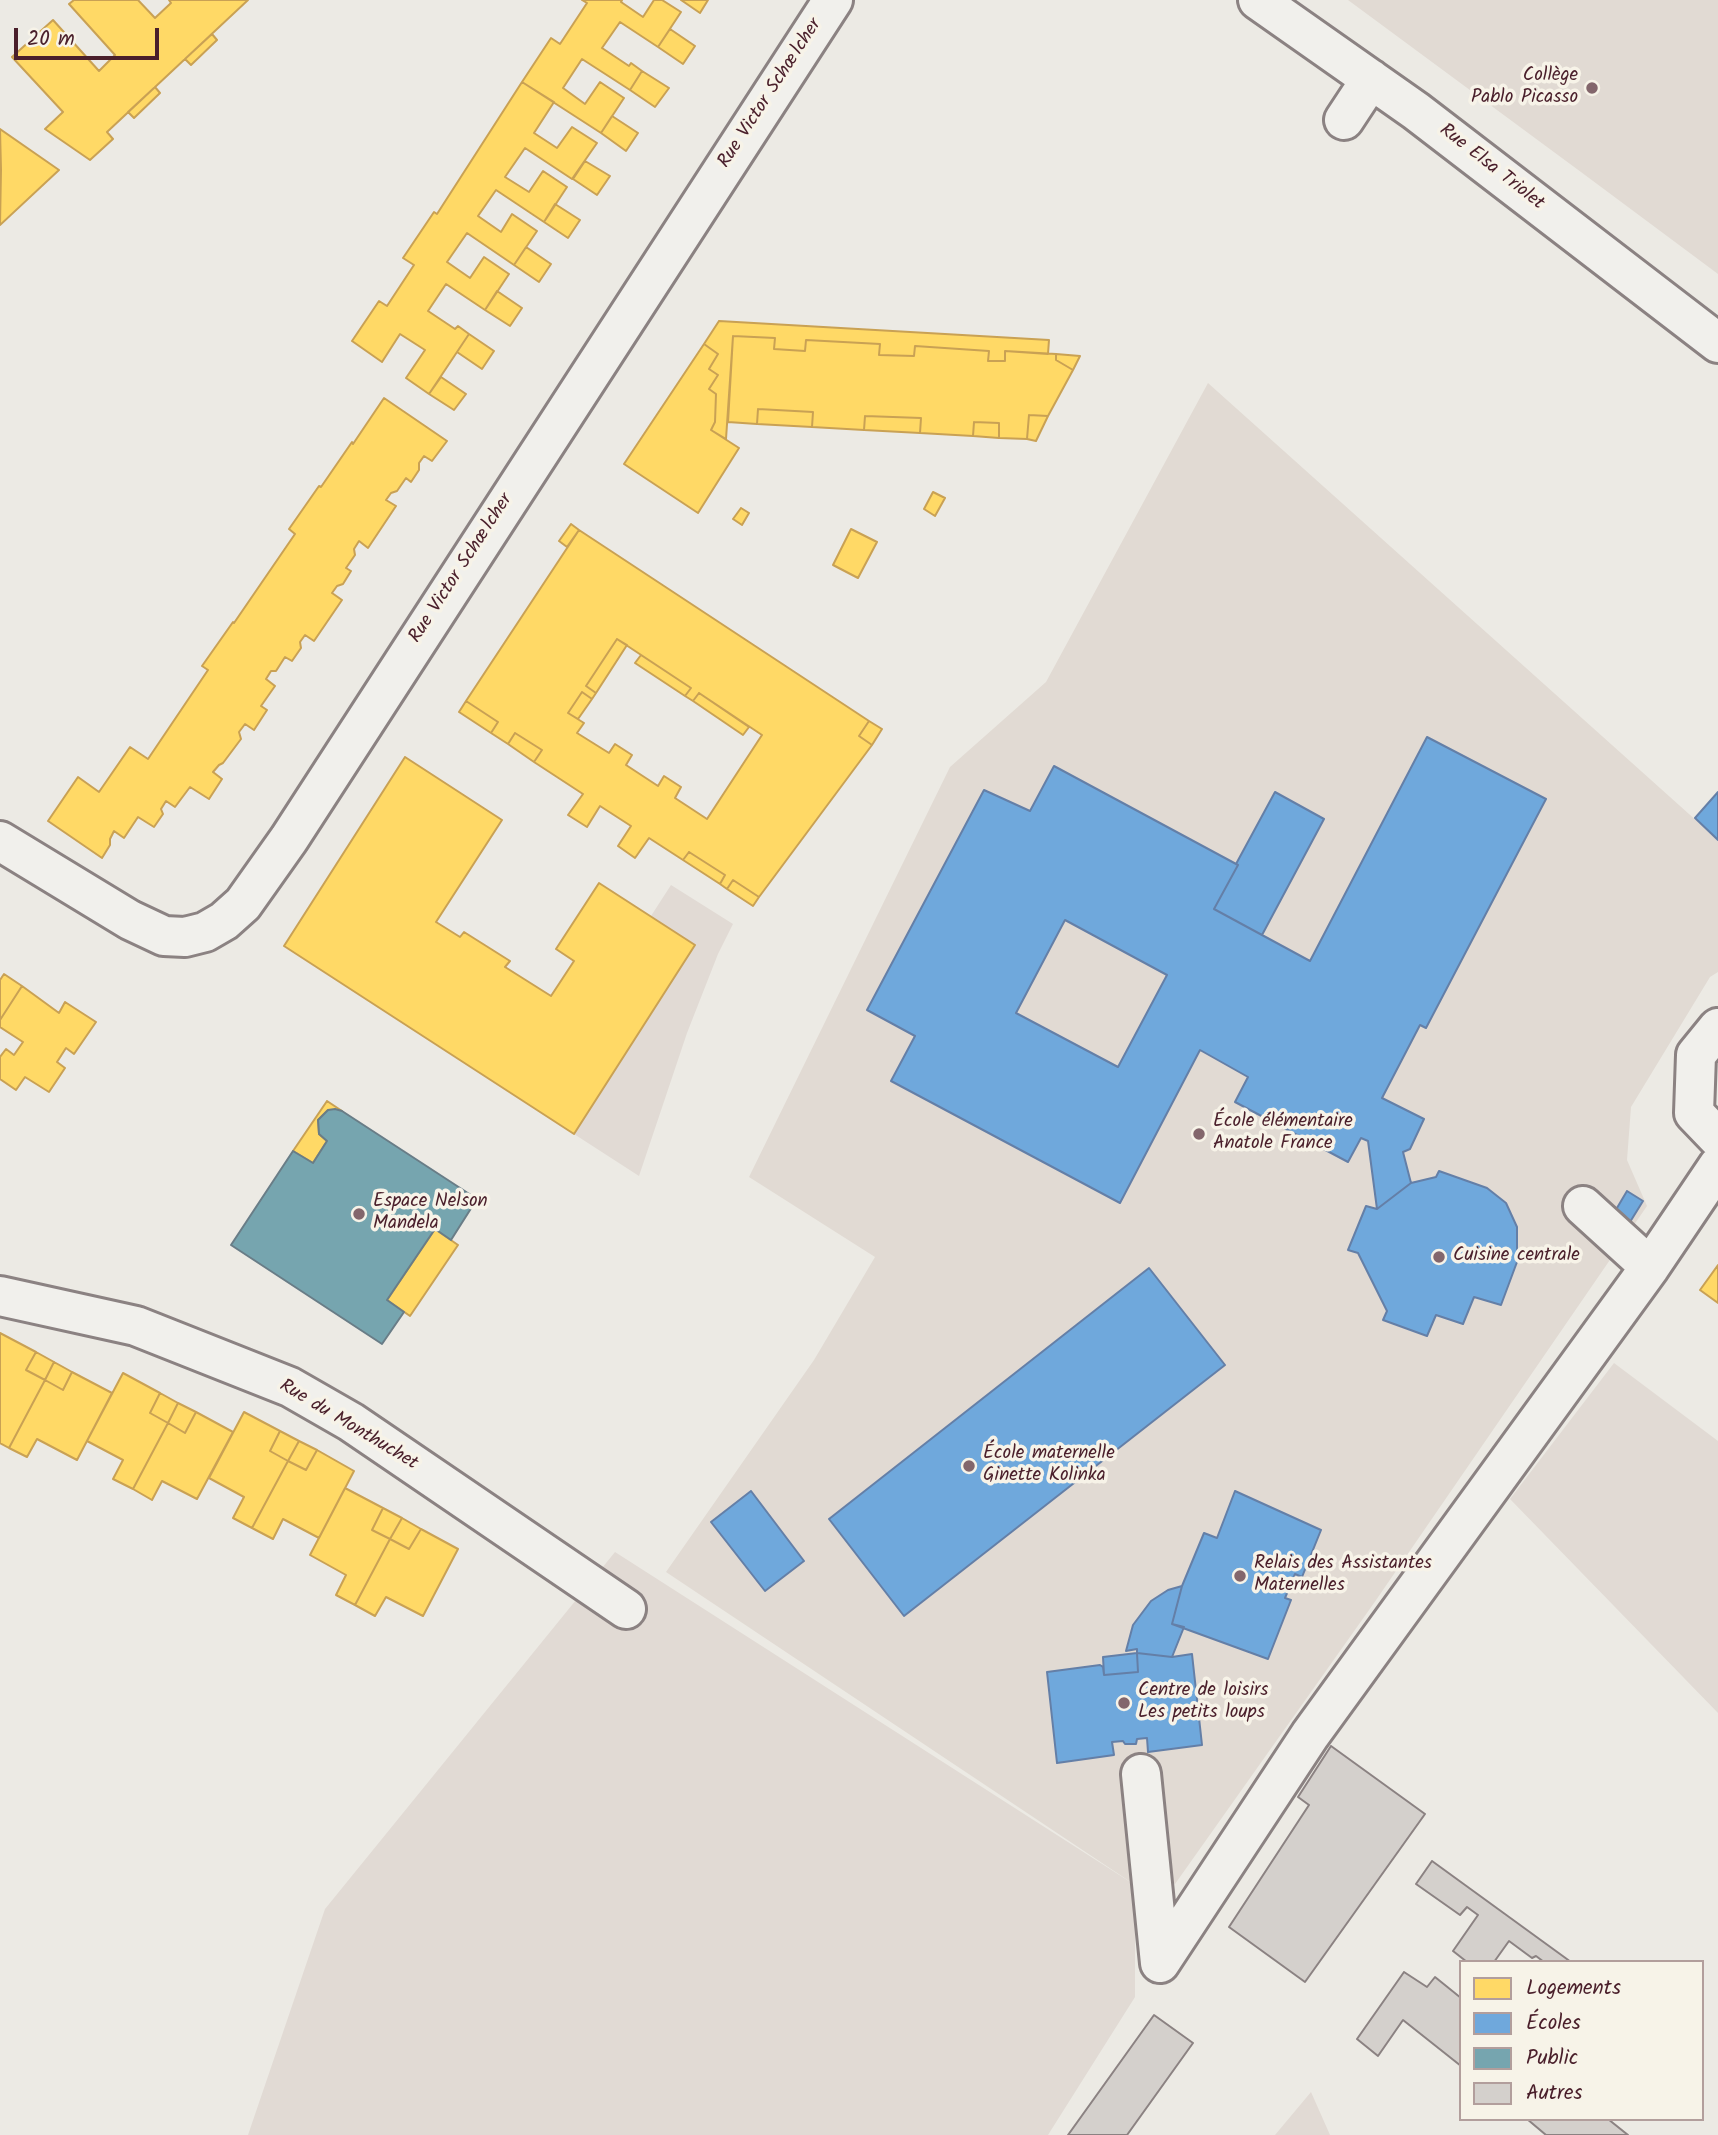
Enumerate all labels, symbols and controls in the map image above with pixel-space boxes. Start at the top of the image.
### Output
scale bar [18,14,163,58]
street label: Rue Victor Schœlcher [714,15,828,173]
text: 20 m [27,23,75,56]
place label: Collège Pablo Picasso [1471,66,1578,110]
marker: Collège Pablo Picasso [1584,80,1600,96]
street label: Rue Elsa Triolet [1434,120,1548,216]
street label: Rue Victor Schœlcher [405,490,519,648]
place label: École élémentaire Anatole France [1213,1112,1353,1156]
marker: École élémentaire Anatole France [1191,1126,1207,1142]
place label: Espace Nelson Mandela [373,1192,488,1236]
marker: Espace Nelson Mandela [351,1206,367,1222]
place label: Cuisine centrale [1453,1246,1580,1268]
marker: Cuisine centrale [1431,1249,1447,1265]
street label: Rue du Monthuchet [275,1376,421,1476]
place label: École maternelle Ginette Kolinka [983,1444,1115,1488]
marker: École maternelle Ginette Kolinka [961,1458,977,1474]
place label: Relais des Assistantes Maternelles [1254,1554,1432,1598]
marker: Relais des Assistantes Maternelles [1232,1568,1248,1584]
place label: Centre de loisirs Les petits loups [1138,1681,1268,1725]
marker: Centre de loisirs Les petits loups [1116,1695,1132,1711]
legend [1459,1960,1704,2121]
text: Logements [1526,1972,1621,2005]
text: Écoles [1526,2007,1581,2040]
text: Public [1526,2042,1578,2075]
text: Autres [1526,2077,1582,2110]

